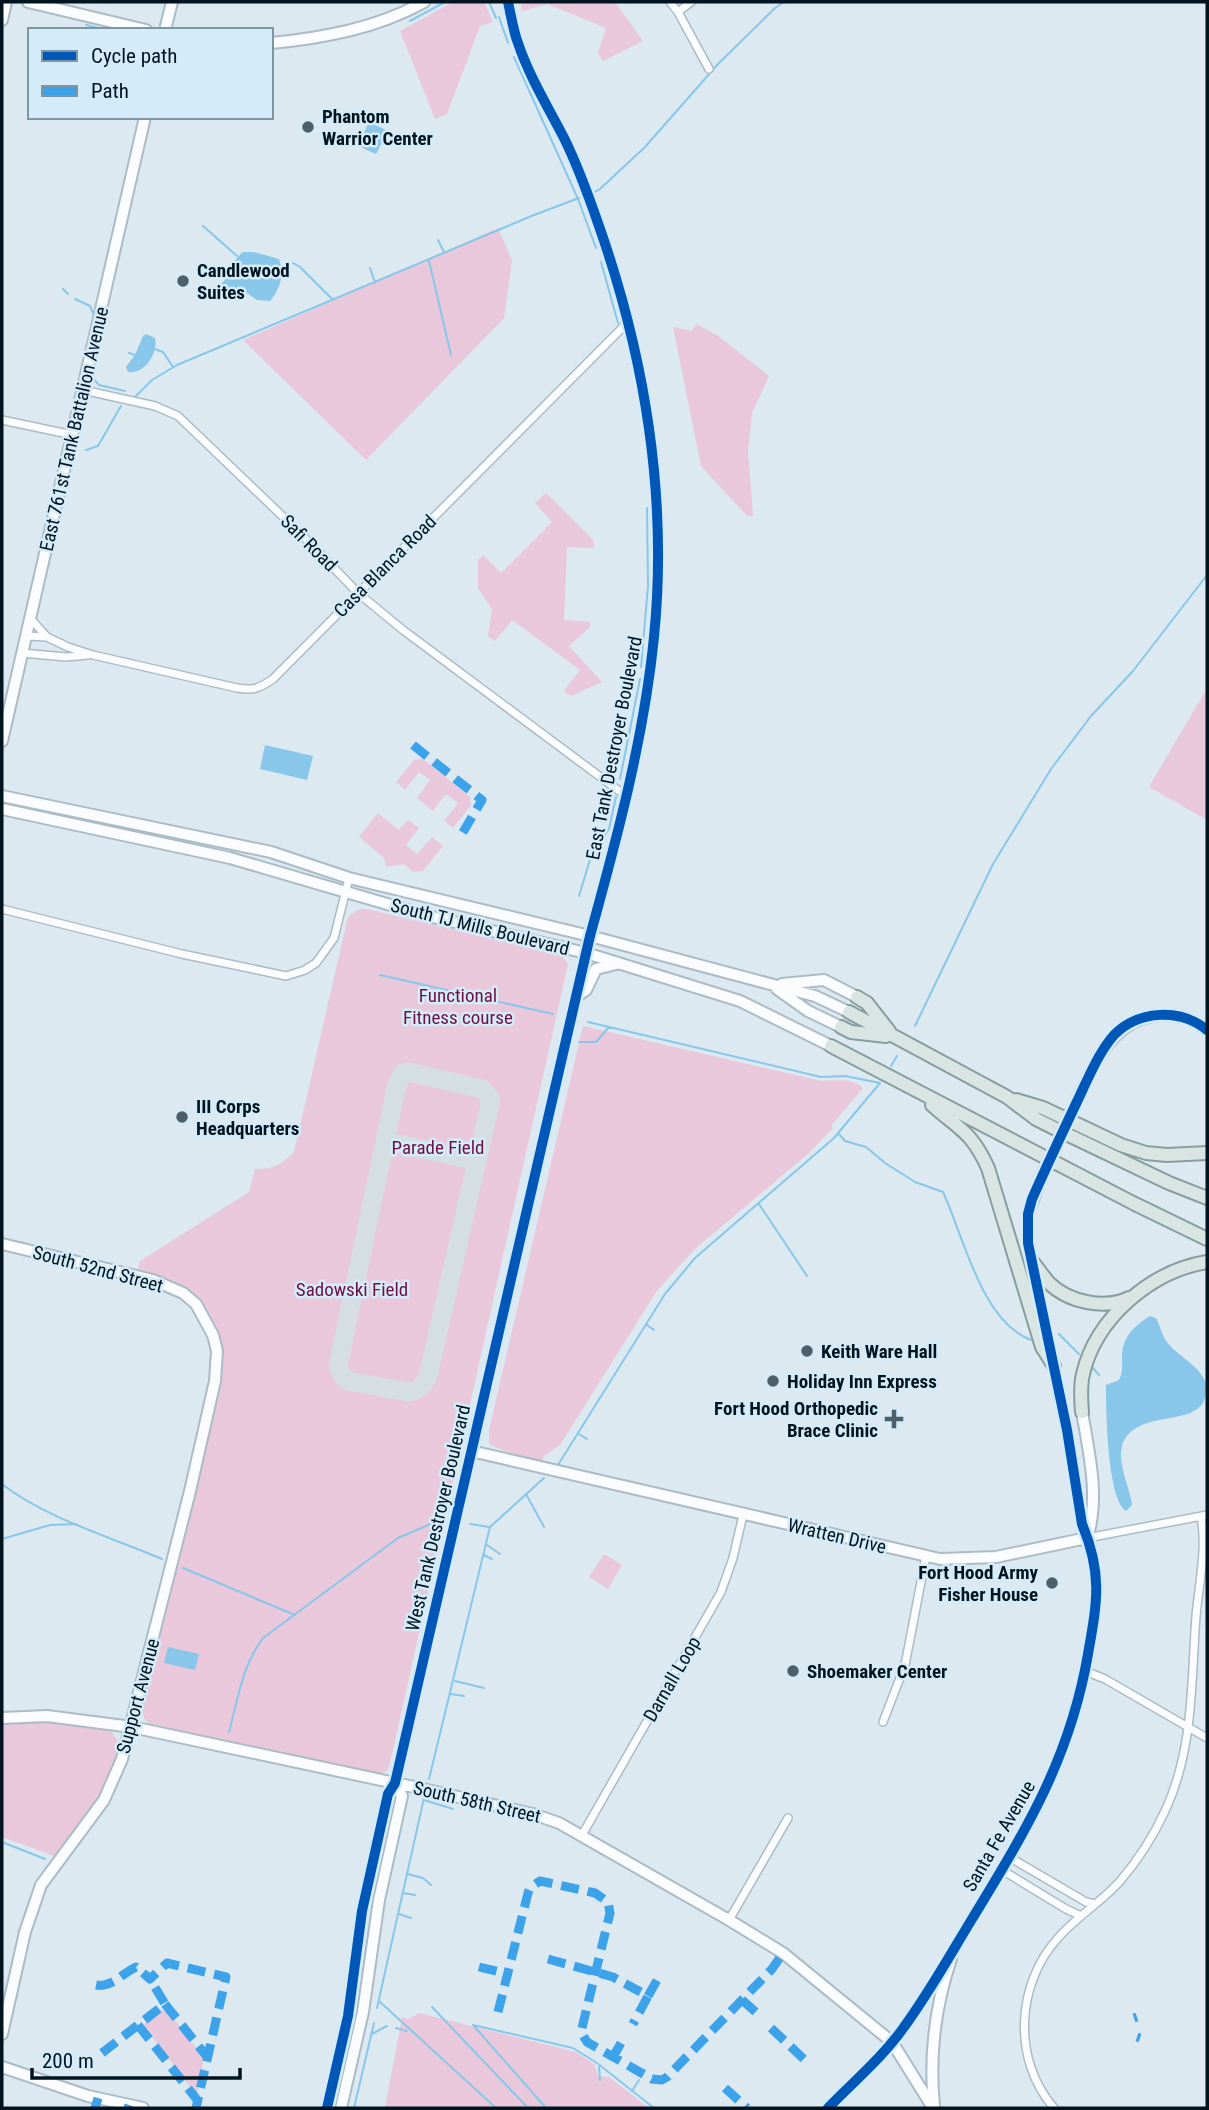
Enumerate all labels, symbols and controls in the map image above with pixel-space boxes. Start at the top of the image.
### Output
legend [28,28,273,119]
text: Cycle path [91,44,177,68]
text: Path [91,79,129,103]
place label: Phantom Warrior Center [322,105,433,150]
marker: Phantom Warrior Center [300,119,316,135]
place label: Candlewood Suites [197,259,290,304]
marker: Candlewood Suites [175,273,191,289]
street label: East 761st Tank Battalion Avenue [35,305,113,553]
street label: Safi Road [276,510,342,576]
street label: Casa Blanca Road [329,510,441,622]
street label: East Tank Destroyer Boulevard [581,634,647,862]
street label: South TJ Mills Boulevard [388,894,572,960]
park label: Functional Fitness course [403,984,513,1029]
place label: III Corps Headquarters [196,1095,299,1140]
marker: III Corps Headquarters [174,1109,190,1125]
park label: Parade Field [392,1136,484,1159]
street label: South 52nd Street [30,1241,166,1297]
park label: Sadowski Field [296,1278,408,1301]
place label: Keith Ware Hall [821,1340,937,1363]
marker: Keith Ware Hall [799,1343,815,1359]
place label: Holiday Inn Express [787,1370,937,1393]
marker: Holiday Inn Express [765,1373,781,1389]
place label: Fort Hood Orthopedic Brace Clinic [714,1397,878,1442]
street label: West Tank Destroyer Boulevard [401,1403,475,1633]
marker: Fort Hood Orthopedic Brace Clinic [884,1409,904,1429]
street label: Wratten Drive [785,1513,889,1559]
place label: Fort Hood Army Fisher House [918,1561,1039,1606]
marker: Fort Hood Army Fisher House [1044,1575,1060,1591]
street label: Darnall Loop [638,1632,706,1726]
street label: Support Avenue [112,1636,164,1756]
place label: Shoemaker Center [807,1660,947,1683]
marker: Shoemaker Center [785,1663,801,1679]
street label: South 58th Street [411,1776,543,1828]
street label: Santa Fe Avenue [958,1776,1040,1896]
scale bar [32,2036,240,2080]
text: 200 m [42,2049,94,2073]

